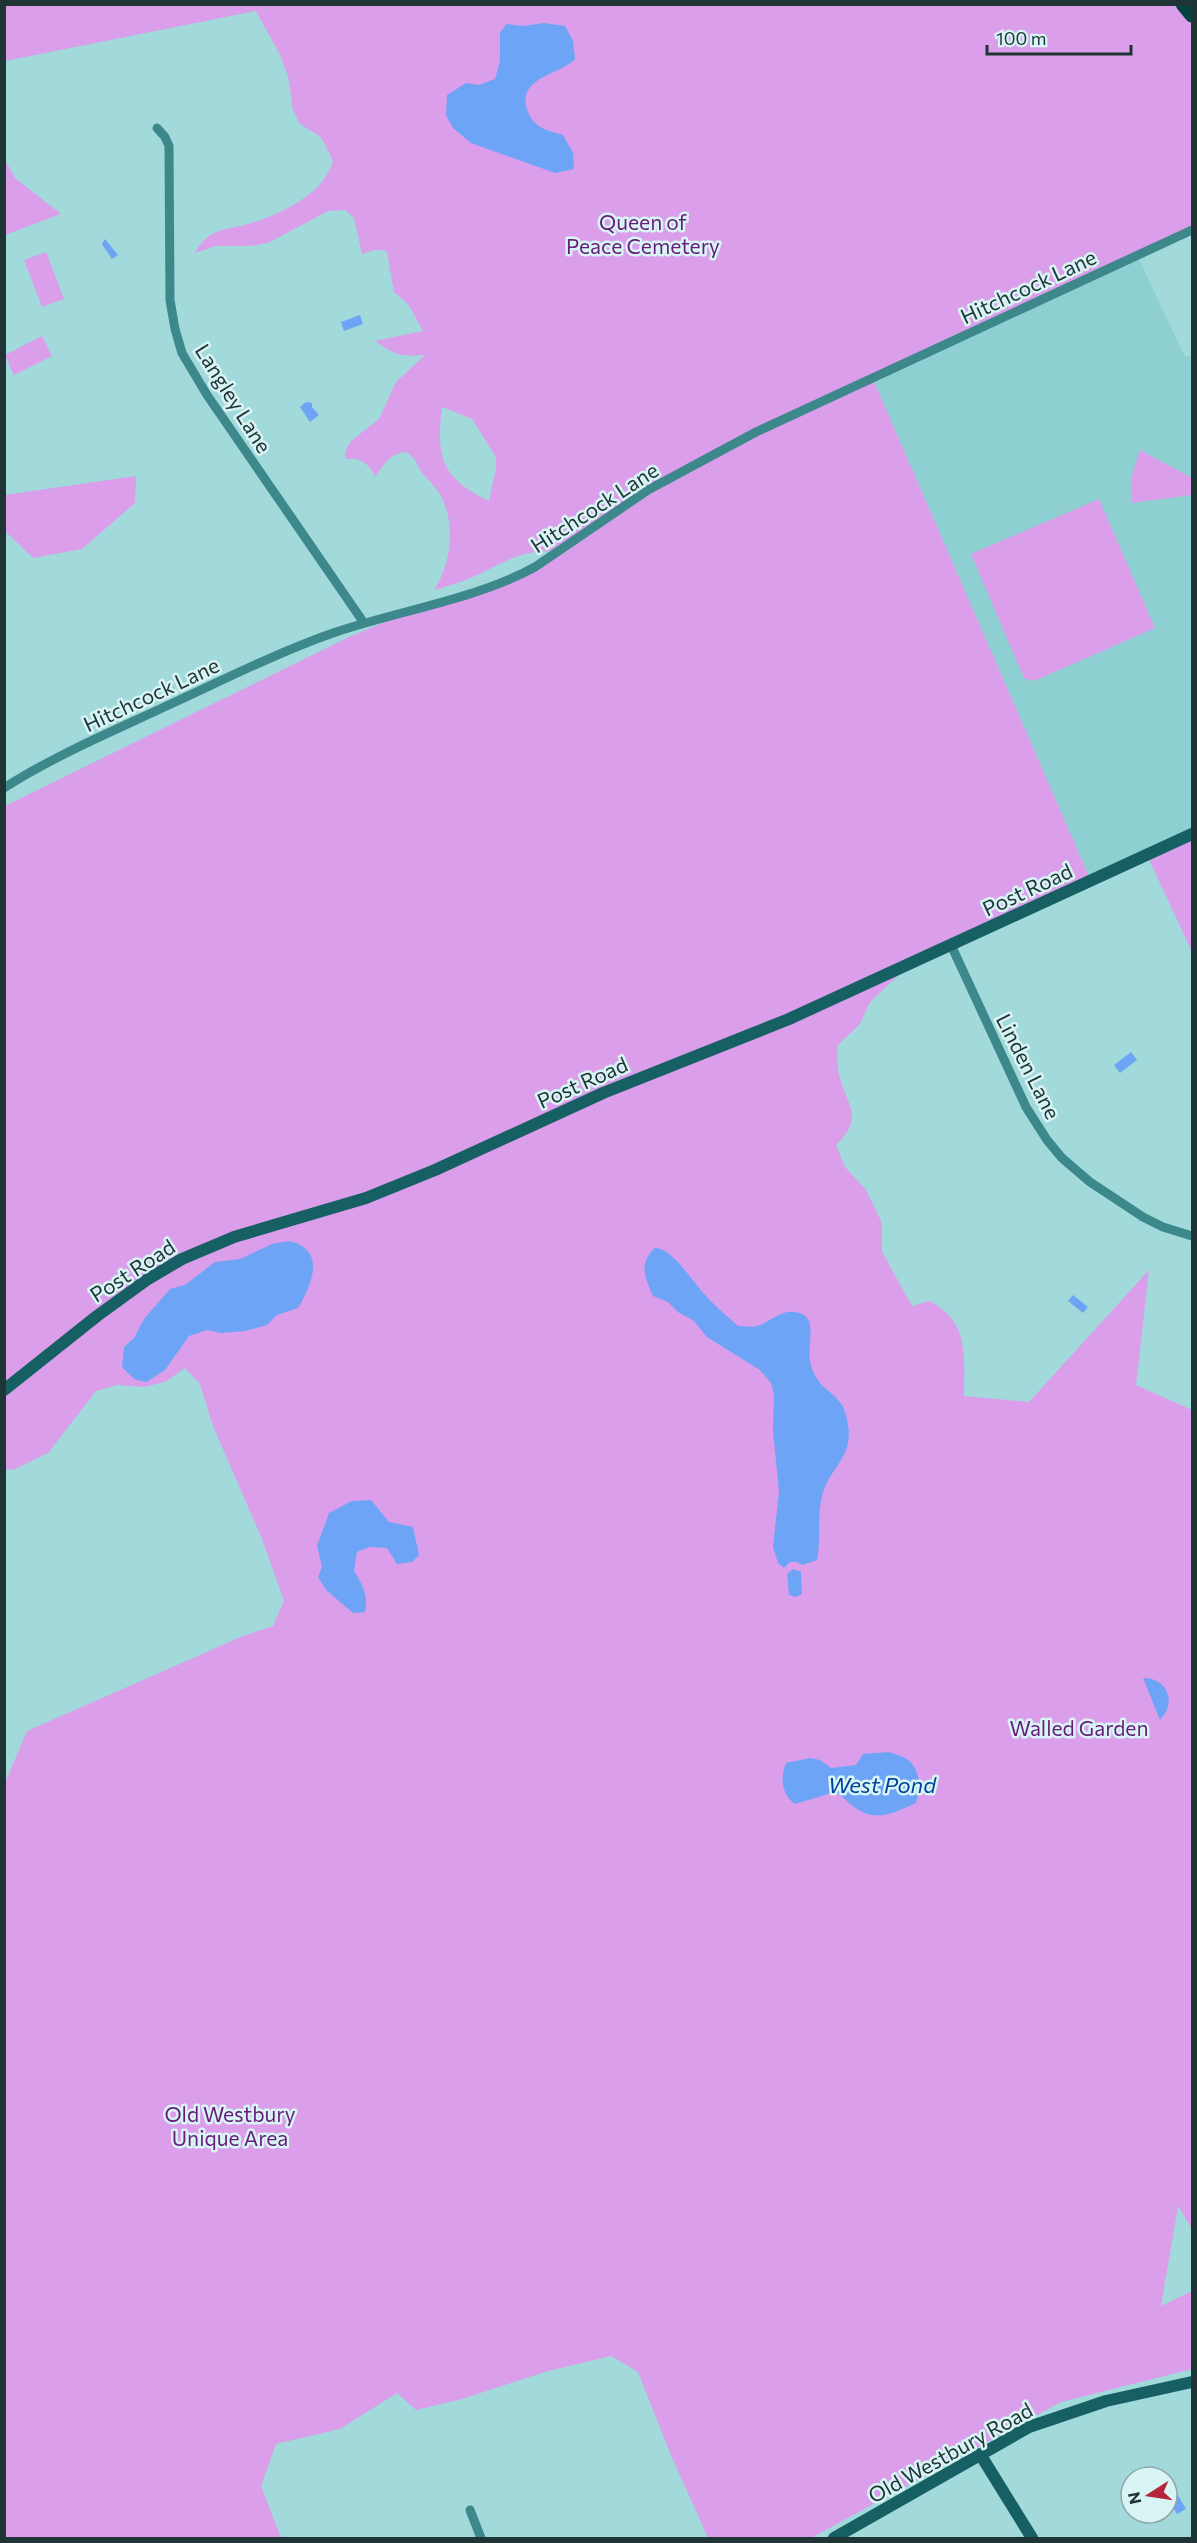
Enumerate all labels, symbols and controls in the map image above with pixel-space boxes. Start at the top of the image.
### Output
scale bar [987,18,1131,56]
text: 100 m [996,27,1046,49]
park label: Queen of Peace Cemetery [566,209,720,258]
street label: Hitchcock Lane [956,244,1100,328]
street label: Langley Lane [191,339,277,457]
street label: Hitchcock Lane [526,457,662,557]
street label: Hitchcock Lane [79,652,223,736]
street label: Post Road [978,857,1076,921]
street label: Linden Lane [992,1009,1066,1123]
street label: Post Road [533,1051,631,1113]
street label: Post Road [85,1233,179,1307]
park label: Walled Garden [1010,1715,1148,1740]
water label: West Pond [828,1771,937,1798]
park label: Old Westbury Unique Area [164,2101,296,2150]
street label: Old Westbury Road [863,2396,1037,2508]
north arrow [1119,2465,1179,2525]
text: N [1123,2490,1144,2506]

